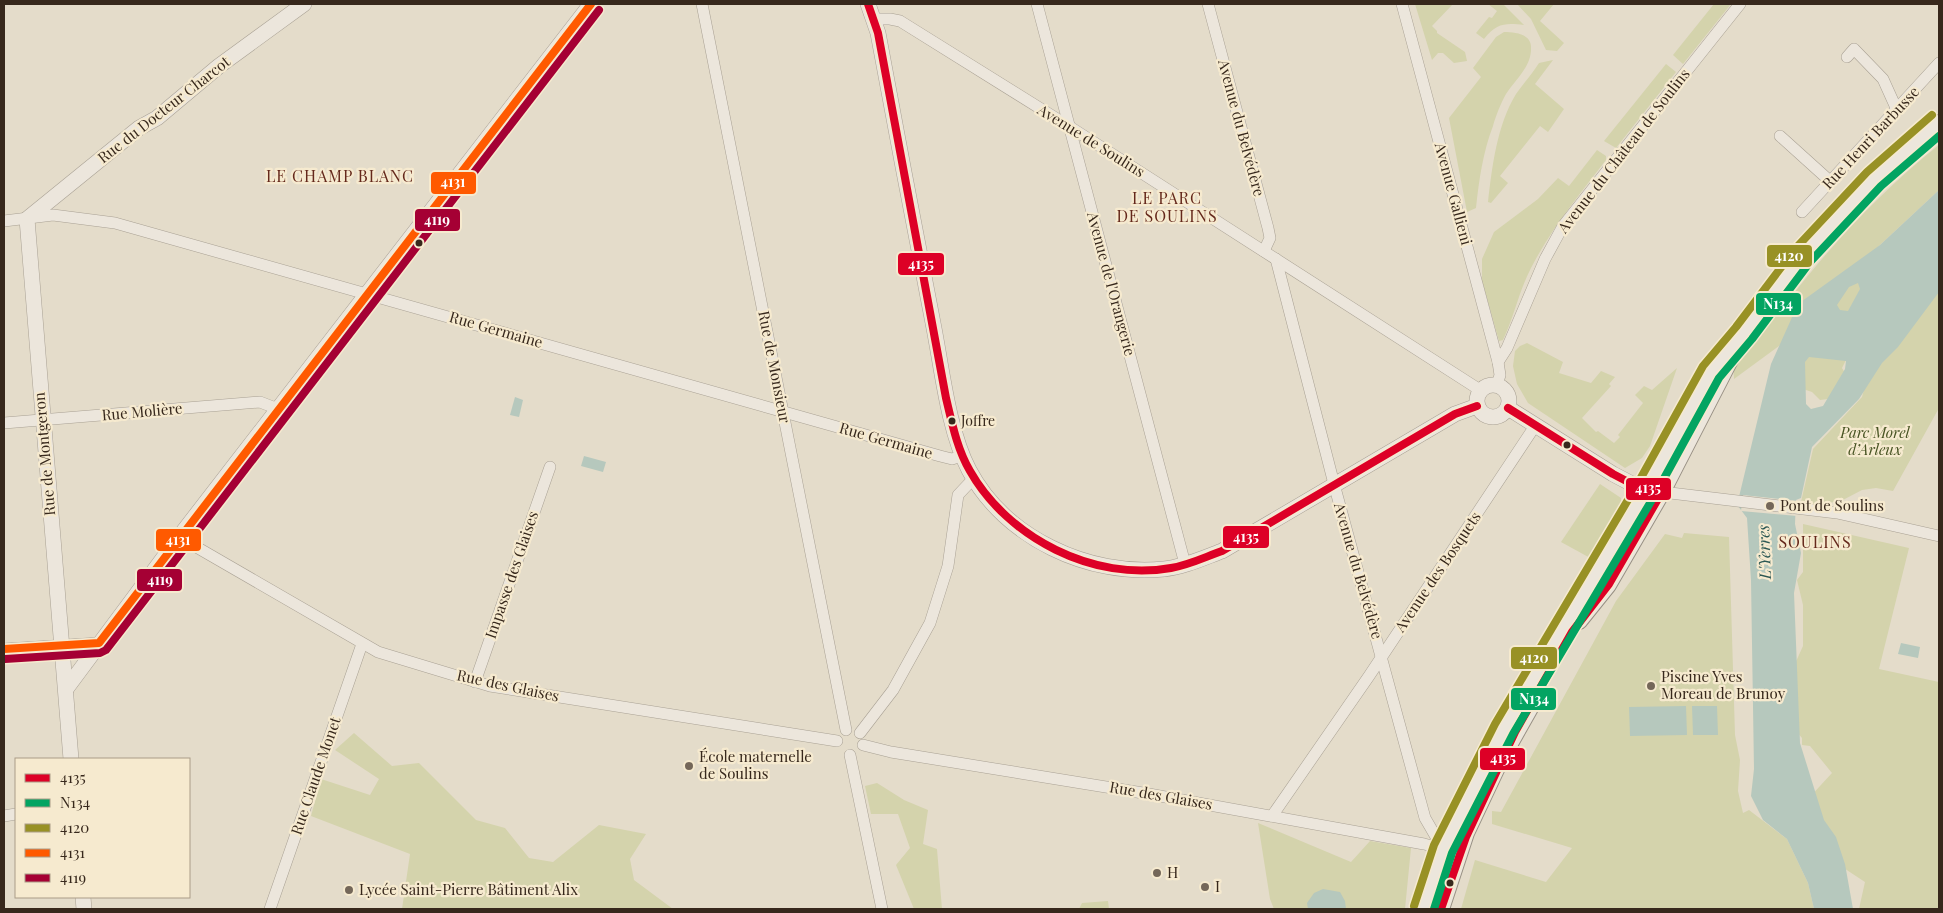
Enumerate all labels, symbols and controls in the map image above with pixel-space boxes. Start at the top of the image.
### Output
street label: Rue du Docteur Charcot [93,51,234,167]
street label: Avenue du Belvédère [1214,56,1270,198]
street label: Avenue du Château de Soulins [1552,64,1694,237]
street label: Rue Henri Barbusse [1817,82,1923,193]
street label: Avenue de Soulins [1033,99,1149,181]
street label: Avenue Gallieni [1430,139,1477,248]
district label: LE CHAMP BLANC [266,165,414,186]
line badge: 4131 [430,171,477,195]
text: 4131 [441,172,465,191]
district label: LE PARC DE SOULINS [1116,187,1218,226]
line badge: 4119 [414,208,461,232]
street label: Avenue de l'Orangerie [1083,209,1141,358]
text: 4119 [424,210,450,229]
unlabelled marker [414,238,424,248]
line badge: 4120 [1766,244,1813,268]
text: 4120 [1774,246,1804,265]
line badge: 4135 [897,252,945,276]
text: 4135 [908,254,934,273]
line badge: N134 [1755,292,1802,316]
text: N134 [1763,294,1793,313]
street label: Rue Germaine [447,306,545,352]
street label: Rue de Monsieur [754,309,796,425]
street label: Rue de Montgeron [29,392,59,517]
street label: Rue Molière [101,398,183,424]
place label: Joffre [960,411,995,430]
marker: Joffre [947,416,957,426]
street label: Rue Germaine [837,417,935,463]
park label: Parc Morel d’Arleux [1839,422,1911,459]
unlabelled marker [1562,440,1572,450]
line badge: 4135 [1625,477,1672,501]
text: 4135 [1635,478,1661,497]
place label: Pont de Soulins [1780,495,1884,515]
street label: Avenue du Belvédère [1330,499,1388,641]
marker: Pont de Soulins [1764,500,1776,512]
street label: Avenue des Bosquets [1389,507,1485,636]
street label: Impasse des Glaises [480,508,542,641]
water label: L'Yerres [1752,524,1775,581]
line badge: 4135 [1222,525,1270,549]
text: 4135 [1233,527,1259,546]
line badge: 4131 [155,528,202,552]
text: 4131 [166,530,190,549]
district label: SOULINS [1778,531,1852,552]
line badge: 4119 [136,568,183,592]
text: 4119 [147,570,173,589]
line badge: 4120 [1510,646,1558,670]
text: 4120 [1519,648,1549,667]
street label: Rue des Glaises [455,664,561,706]
place label: Piscine Yves Moreau de Brunoy [1661,666,1786,703]
marker: Piscine Yves Moreau de Brunoy [1645,680,1657,692]
line badge: N134 [1510,687,1557,711]
text: N134 [1519,689,1549,708]
street label: Rue Claude Monet [286,713,345,837]
place label: École maternelle de Soulins [699,746,812,783]
line badge: 4135 [1479,747,1526,771]
text: 4135 [1490,748,1516,767]
legend [15,758,190,898]
marker: École maternelle de Soulins [683,760,695,772]
text: 4135 [60,767,86,787]
street label: Rue des Glaises [1108,776,1214,814]
text: N134 [60,792,90,812]
text: 4120 [60,817,89,837]
text: 4131 [60,842,85,862]
place label: H [1167,862,1178,882]
text: 4119 [60,867,86,887]
marker: H [1151,867,1163,879]
place label: I [1215,876,1220,896]
unlabelled marker [1445,878,1455,888]
place label: Lycée Saint-Pierre Bâtiment Alix [359,879,578,899]
marker: I [1199,881,1211,893]
marker: Lycée Saint-Pierre Bâtiment Alix [343,884,355,896]

